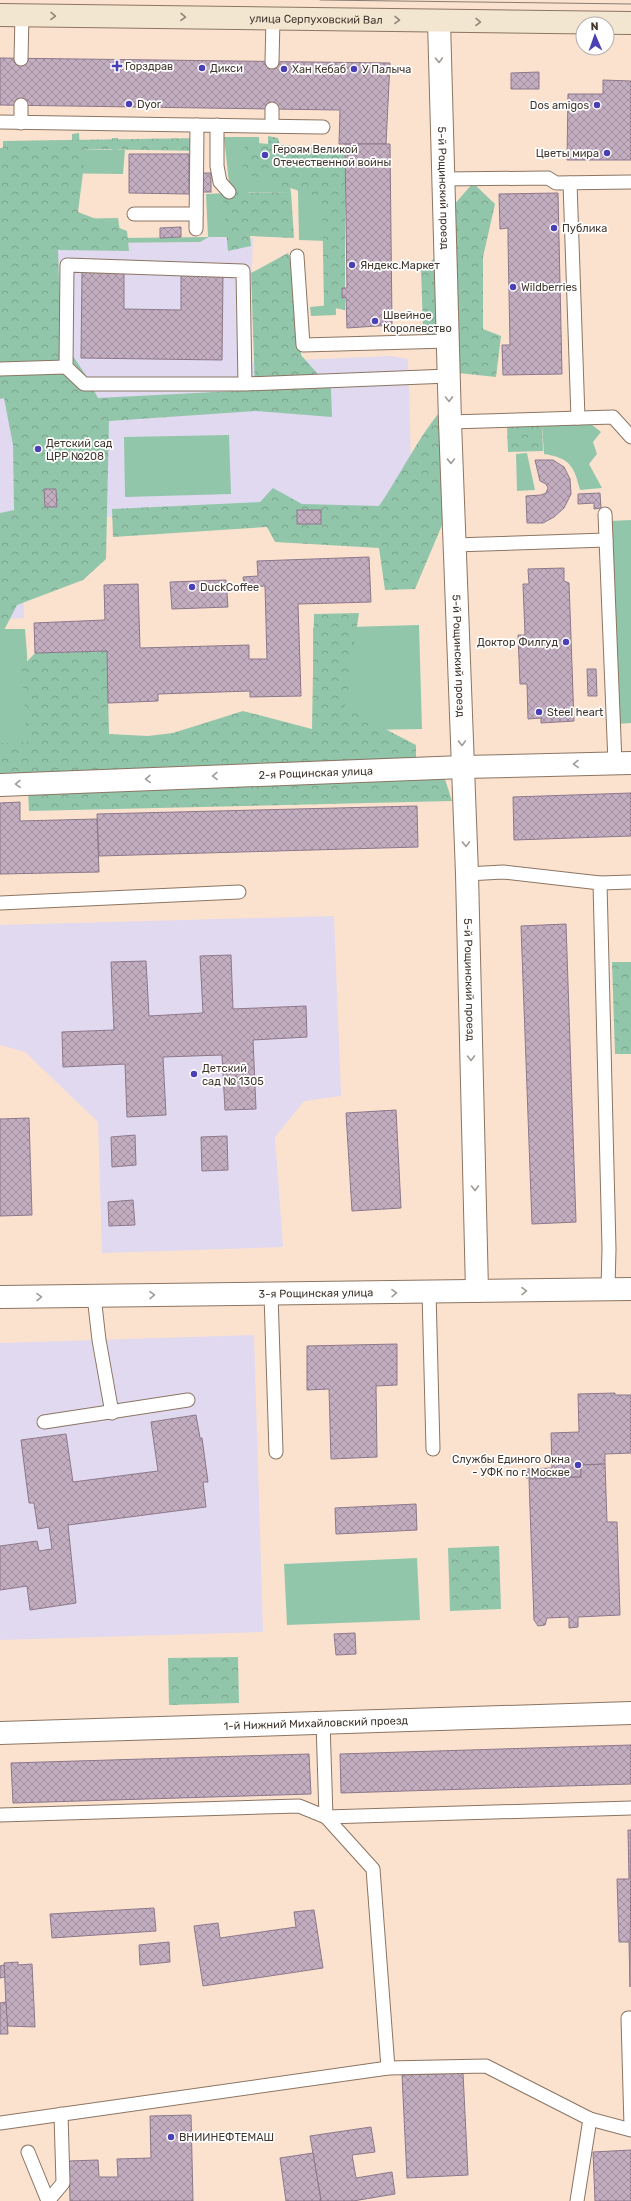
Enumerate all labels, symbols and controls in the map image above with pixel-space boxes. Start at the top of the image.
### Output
one-way arrow [50,12,56,20]
street label: улица Серпуховский Вал [249,12,383,27]
one-way arrow [180,13,186,22]
one-way arrow [394,16,400,25]
north arrow [575,16,615,56]
one-way arrow [475,18,481,26]
text: N [590,20,599,33]
one-way arrow [435,57,443,63]
place label: Горздрав [125,60,173,73]
marker: Горздрав [112,61,122,71]
place label: Дикси [210,62,243,75]
marker: Дикси [197,63,207,73]
place label: Хан Кебаб [292,63,346,76]
place label: У Палыча [362,63,411,76]
marker: Хан Кебаб [279,64,289,74]
marker: У Палыча [349,64,359,74]
place label: Dyor [137,98,162,111]
marker: Dyor [124,99,134,109]
place label: Dos amigos [530,99,589,112]
marker: Dos amigos [592,100,602,110]
street label: 5-й Рощинский проезд [435,126,451,250]
place label: Героям Великой Отечественной войны [273,143,391,169]
place label: Цветы мира [536,147,599,160]
marker: Цветы мира [602,148,612,158]
marker: Героям Великой Отечественной войны [260,150,270,160]
place label: Публика [562,222,607,235]
marker: Публика [549,223,559,233]
place label: Яндекс.Маркет [360,259,440,272]
marker: Яндекс.Маркет [347,260,357,270]
place label: Wildberries [521,281,578,294]
marker: Wildberries [508,282,518,292]
place label: Швейное Королевство [383,309,452,335]
marker: Швейное Королевство [370,316,380,326]
one-way arrow [445,396,454,402]
place label: Детский сад ЦРР №208 [46,437,113,463]
marker: Детский сад ЦРР №208 [33,444,43,454]
one-way arrow [447,458,456,464]
place label: DuckCoffee [200,581,259,594]
marker: DuckCoffee [187,582,197,592]
street label: 5-й Рощинский проезд [449,594,467,718]
place label: Доктор Филгуд [477,636,558,649]
marker: Доктор Филгуд [561,637,571,647]
place label: Steel heart [547,706,604,719]
marker: Steel heart [534,707,544,717]
one-way arrow [458,740,466,746]
one-way arrow [573,760,579,768]
street label: 2-я Рощинская улица [258,765,373,782]
one-way arrow [212,772,218,781]
one-way arrow [145,775,151,783]
one-way arrow [15,780,21,788]
one-way arrow [461,841,470,847]
street label: 5-й Рощинский проезд [461,918,477,1042]
one-way arrow [467,1055,476,1061]
place label: Детский сад № 1305 [202,1062,264,1088]
marker: Детский сад № 1305 [189,1069,199,1079]
one-way arrow [470,1185,479,1191]
street label: 3-я Рощинская улица [258,1286,373,1301]
one-way arrow [521,1287,527,1295]
one-way arrow [391,1288,397,1297]
one-way arrow [149,1291,155,1299]
one-way arrow [36,1293,42,1301]
place label: Службы Единого Окна - УФК по г. Москве [452,1453,570,1479]
marker: Службы Единого Окна - УФК по г. Москве [573,1460,583,1470]
street label: 1-й Нижний Михайловский проезд [223,1714,409,1733]
place label: ВНИИНЕФТЕМАШ [179,2131,274,2144]
marker: ВНИИНЕФТЕМАШ [166,2132,176,2142]

